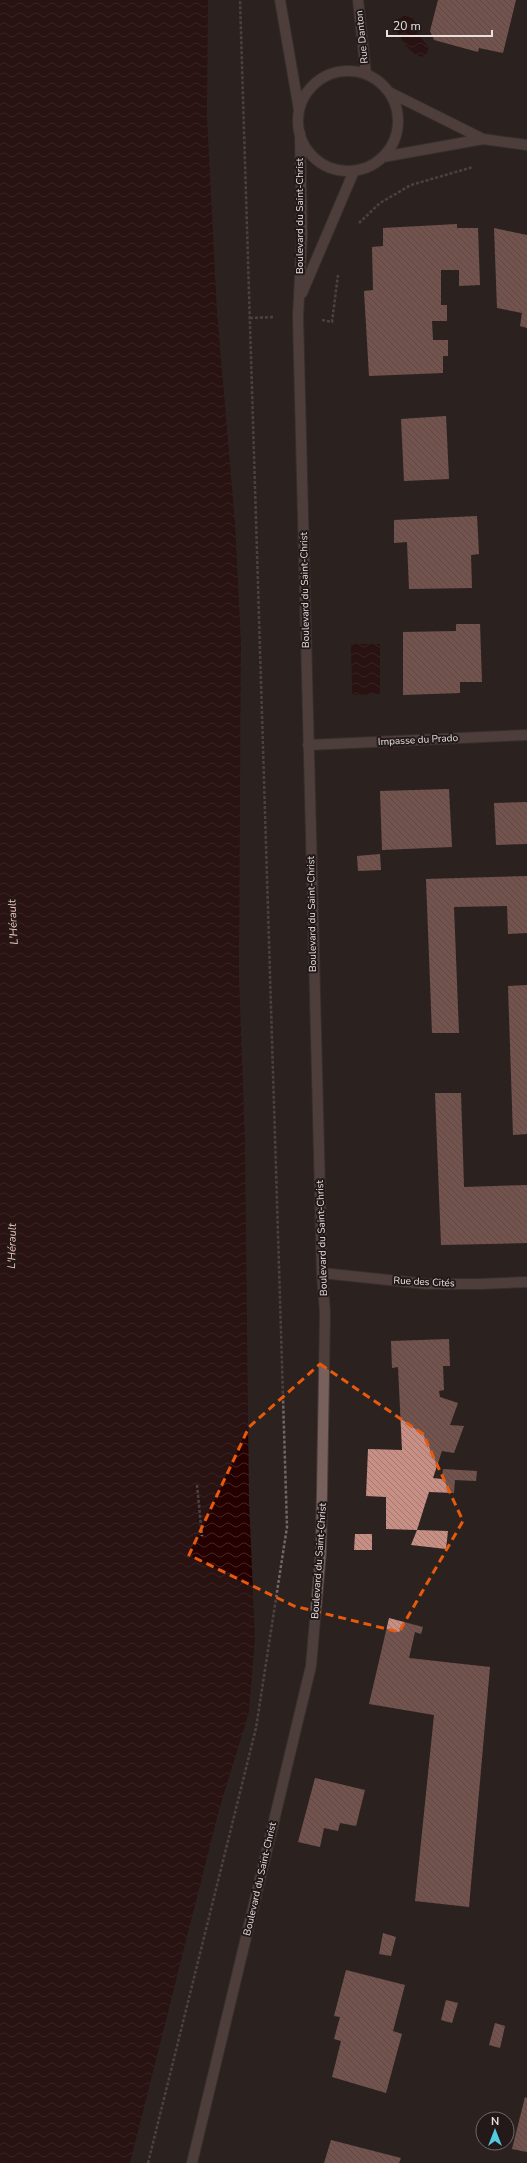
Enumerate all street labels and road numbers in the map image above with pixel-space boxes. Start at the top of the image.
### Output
street label: Rue Danton [352,10,372,64]
street label: Boulevard du Saint-Christ [293,157,307,274]
street label: Boulevard du Saint-Christ [297,531,313,648]
street label: Impasse du Prado [378,731,459,749]
street label: Boulevard du Saint-Christ [304,855,320,972]
street label: Boulevard du Saint-Christ [313,1179,331,1296]
street label: Rue des Cités [393,1273,455,1291]
street label: Boulevard du Saint-Christ [308,1502,330,1619]
street label: Boulevard du Saint-Christ [240,1820,280,1937]

